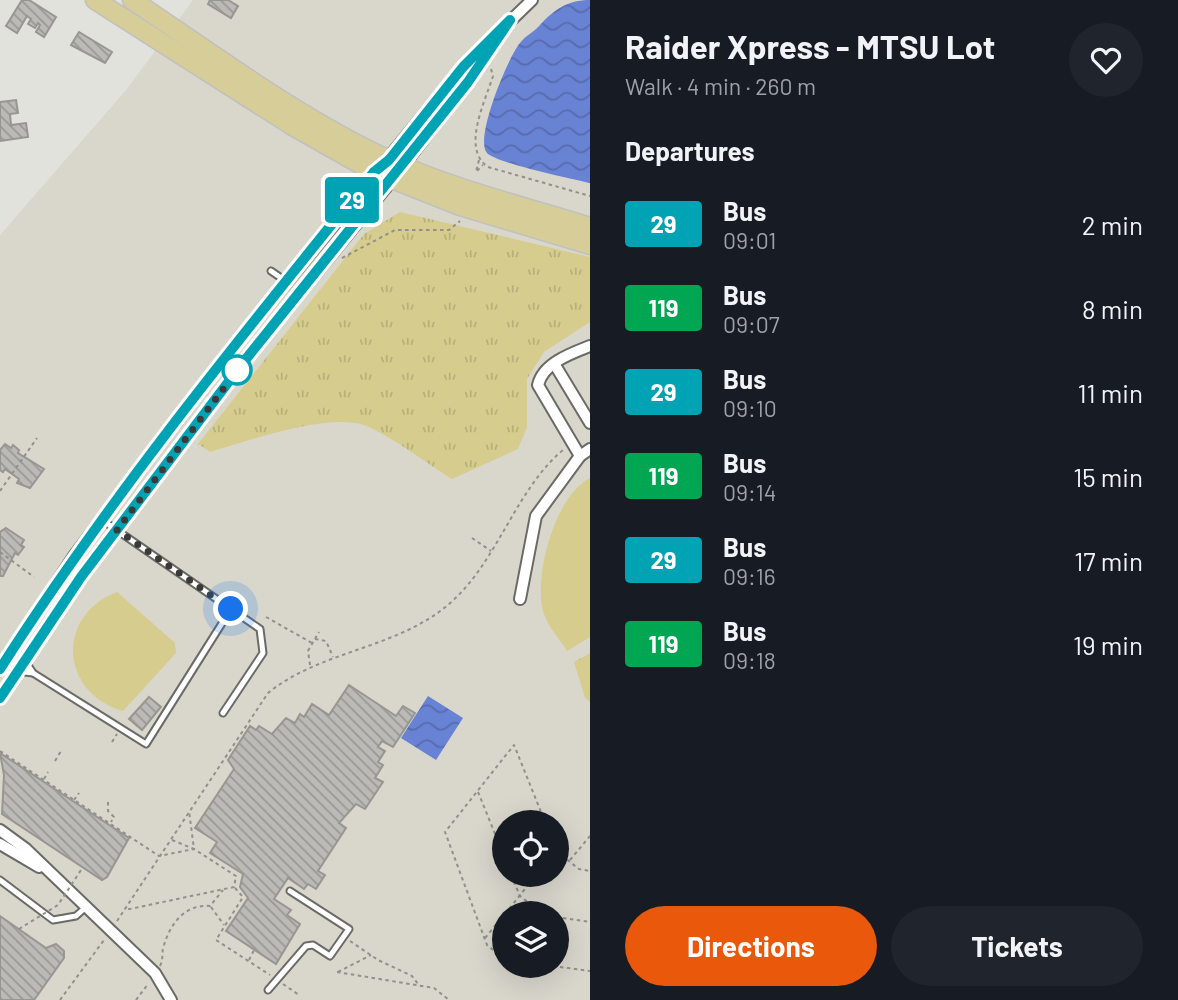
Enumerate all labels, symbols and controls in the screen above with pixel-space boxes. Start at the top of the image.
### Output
button: heart [1069,23,1143,97]
text: Raider Xpress - MTSU Lot [625,26,995,66]
text: Walk · 4 min · 260 m [625,72,816,100]
text: Departures [625,135,755,166]
line badge: 29 [320,177,384,223]
text: 29 [339,185,365,214]
text: Bus [723,195,766,226]
text: 29 [650,209,677,238]
text: 2 min [1082,209,1143,240]
text: 09:01 [723,226,776,254]
text: Bus [723,279,766,310]
text: 119 [649,293,678,322]
text: 8 min [1082,293,1143,324]
text: 09:07 [723,310,780,338]
unlabelled marker [222,355,252,385]
text: Bus [723,363,766,394]
text: 29 [650,377,677,406]
text: 11 min [1077,377,1143,408]
text: 09:10 [723,394,777,422]
text: Bus [723,447,766,478]
text: 119 [649,461,678,490]
text: 15 min [1073,461,1143,492]
text: 09:14 [723,478,777,506]
text: Bus [723,531,766,562]
text: 29 [650,545,677,574]
text: 17 min [1074,545,1143,576]
text: 09:16 [723,562,776,590]
your location [213,591,248,626]
text: Bus [723,615,766,646]
text: 119 [649,629,678,658]
text: 19 min [1073,629,1143,660]
text: 09:18 [723,646,776,674]
map controls [492,810,569,978]
button: locate [492,810,569,887]
button: layers [492,901,569,978]
button: Directions [625,906,877,986]
button: Tickets [891,906,1143,986]

